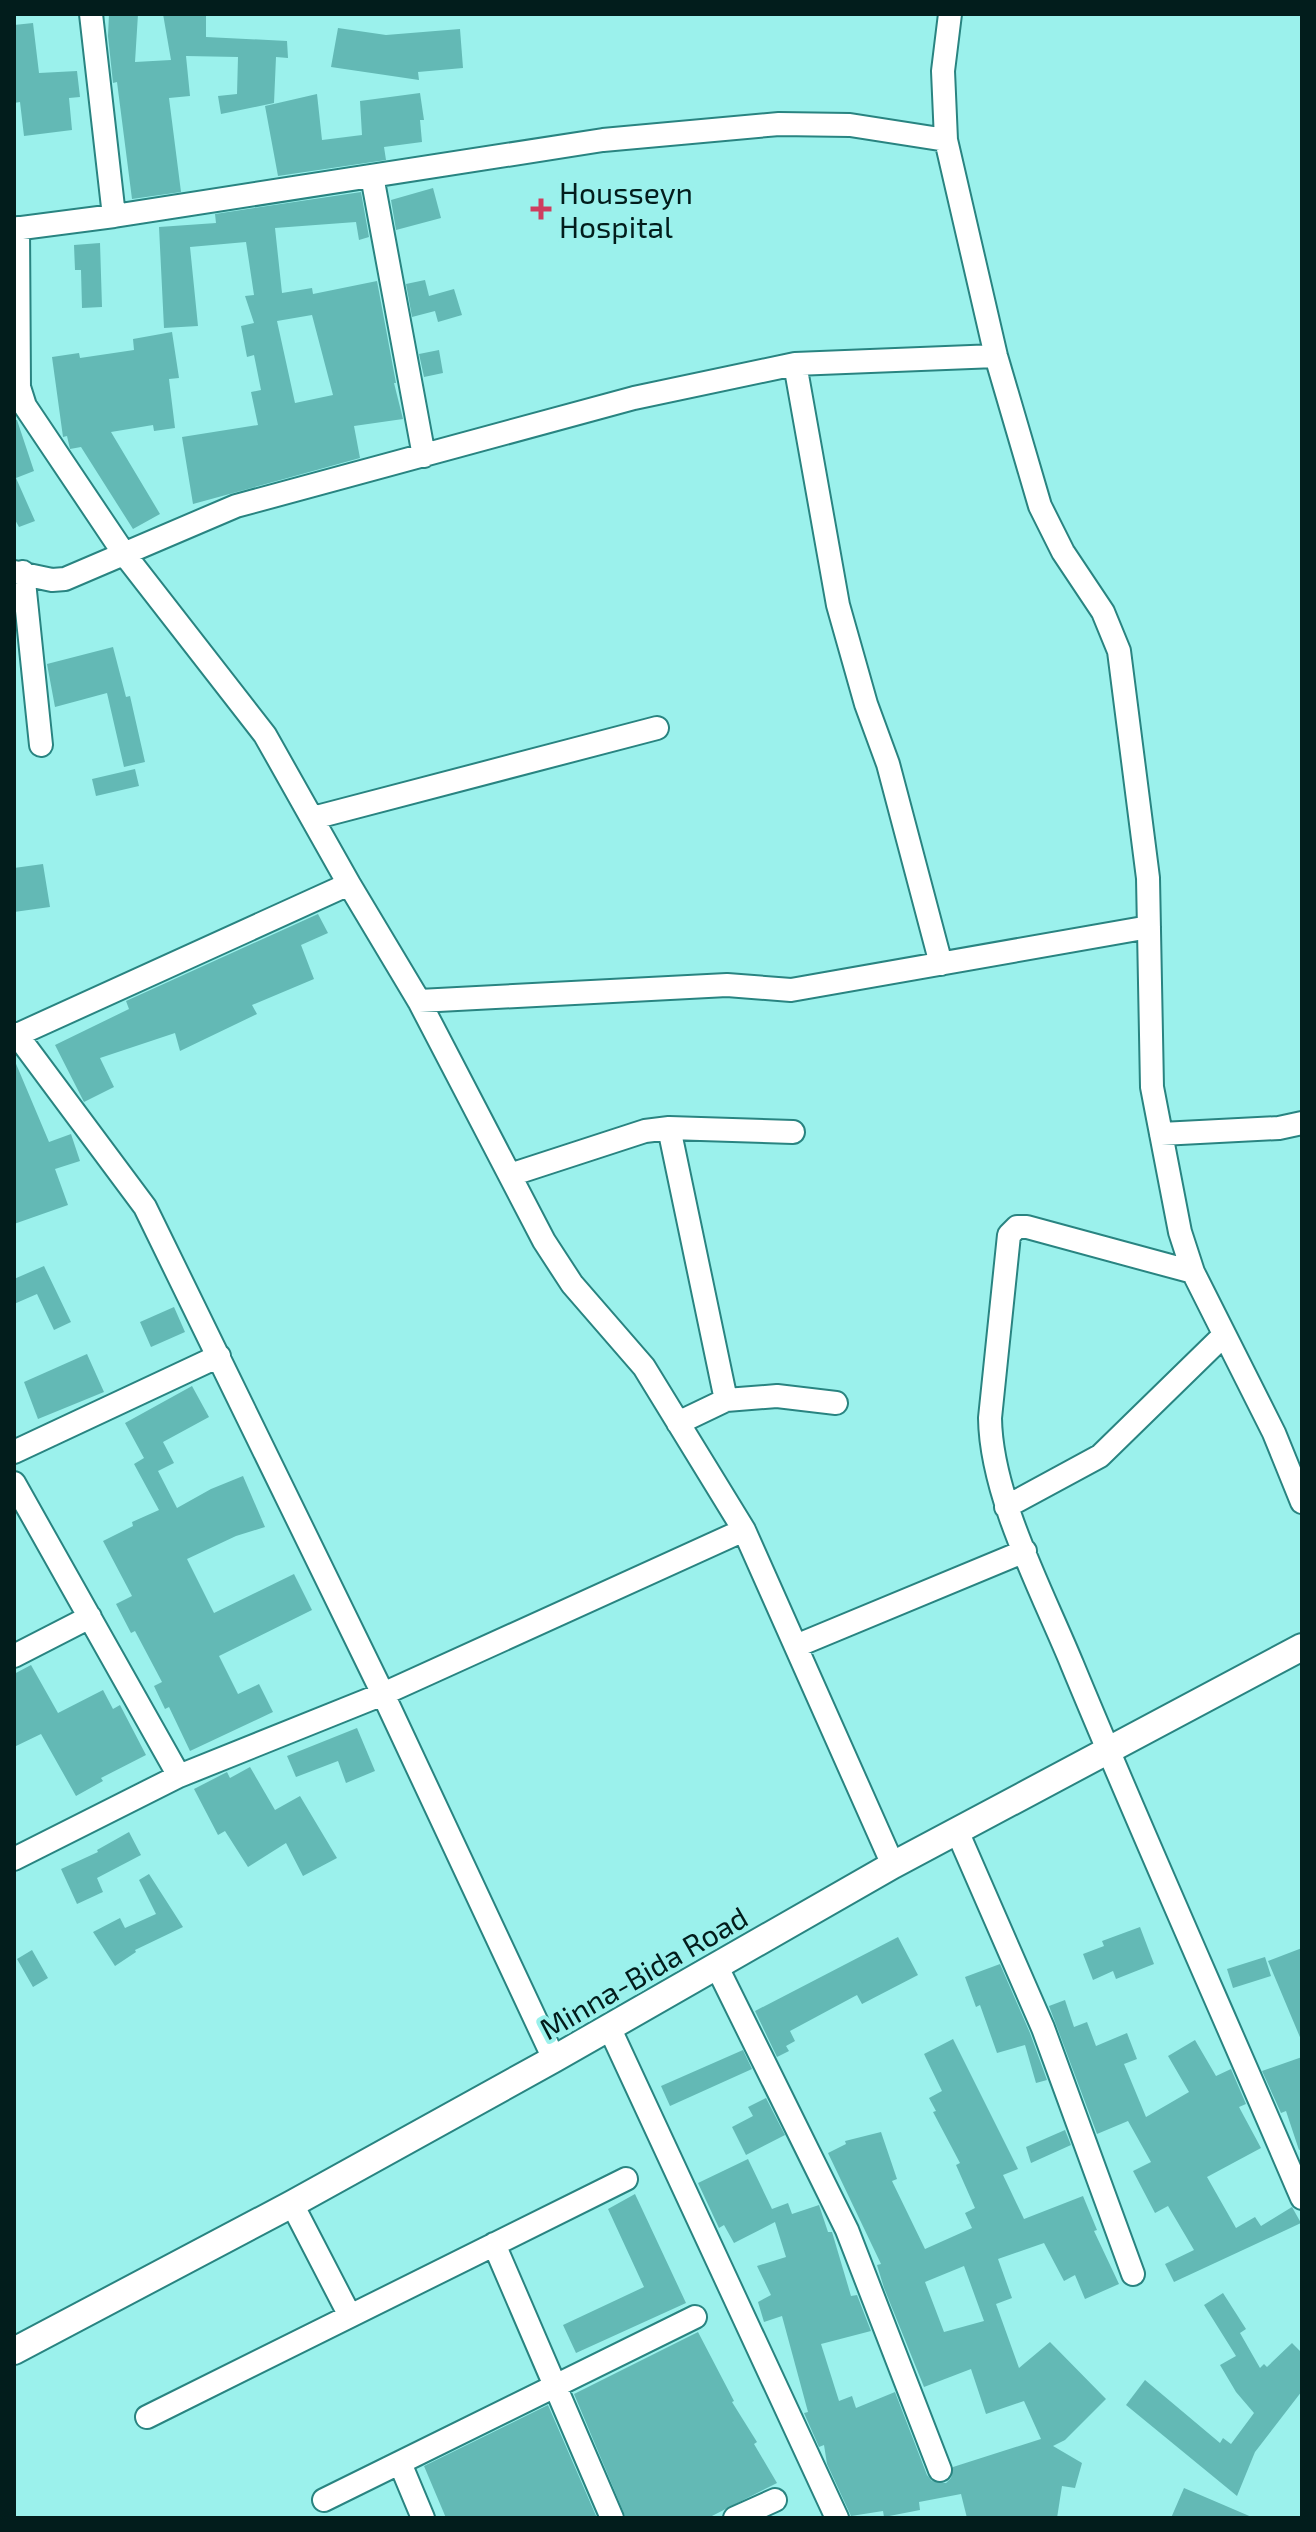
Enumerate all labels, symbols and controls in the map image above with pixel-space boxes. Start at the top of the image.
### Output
place label: Housseyn Hospital [559,174,693,244]
marker: Housseyn Hospital [530,198,552,220]
street label: Minna-Bida Road [533,1898,753,2046]

